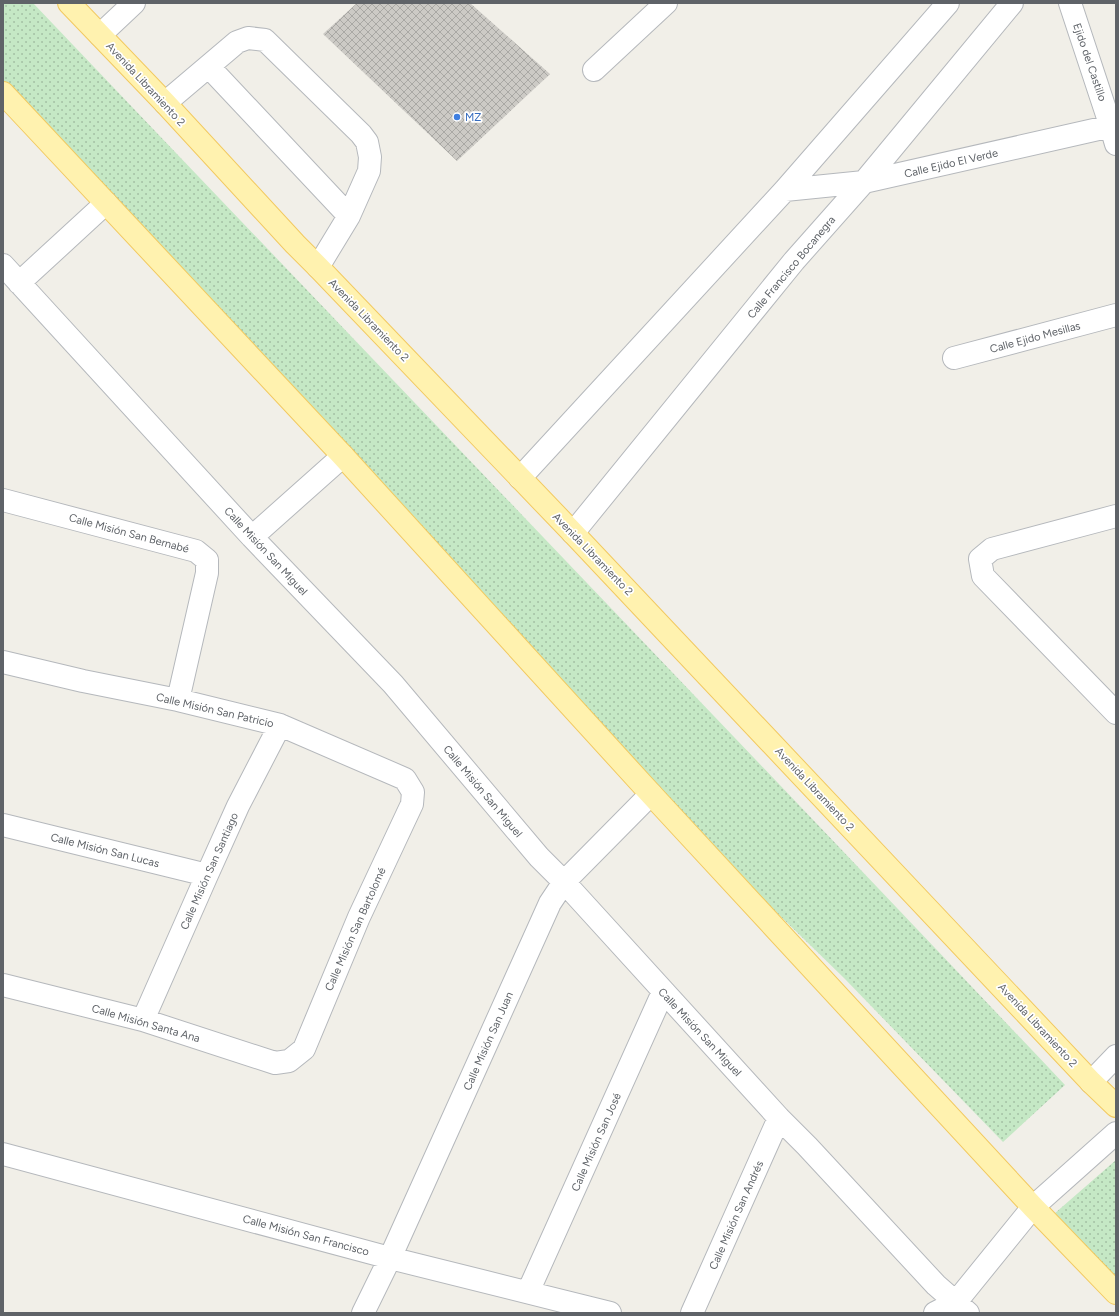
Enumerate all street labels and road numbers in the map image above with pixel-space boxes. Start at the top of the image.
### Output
street label: Ejido del Castillo [1070,21,1109,103]
street label: Avenida Libramiento 2 [103,40,188,129]
street label: Calle Ejido El Verde [903,146,999,181]
street label: Calle Francisco Bocanegra [745,213,838,321]
street label: Avenida Libramiento 2 [326,276,411,364]
street label: Calle Ejido Mesillas [988,319,1082,356]
street label: Calle Misión San Miguel [221,504,310,598]
street label: Avenida Libramiento 2 [550,510,635,598]
street label: Calle Misión San Bernabé [67,511,190,556]
street label: Calle Misión San Patricio [155,691,275,730]
street label: Calle Misión San Miguel [440,743,525,840]
street label: Avenida Libramiento 2 [772,745,857,834]
street label: Calle Misión San Santiago [178,811,241,932]
street label: Calle Misión San Lucas [49,831,161,870]
street label: Calle Misión San Bartolomé [322,865,389,993]
street label: Avenida Libramiento 2 [995,981,1080,1070]
street label: Calle Misión San Miguel [655,985,744,1079]
street label: Calle Misión San Juan [461,990,516,1093]
street label: Calle Misión Santa Ana [90,1002,201,1045]
street label: Calle Misión San José [569,1091,624,1193]
street label: Calle Misión San Andrés [707,1159,766,1272]
street label: Calle Misión San Francisco [241,1212,371,1259]

